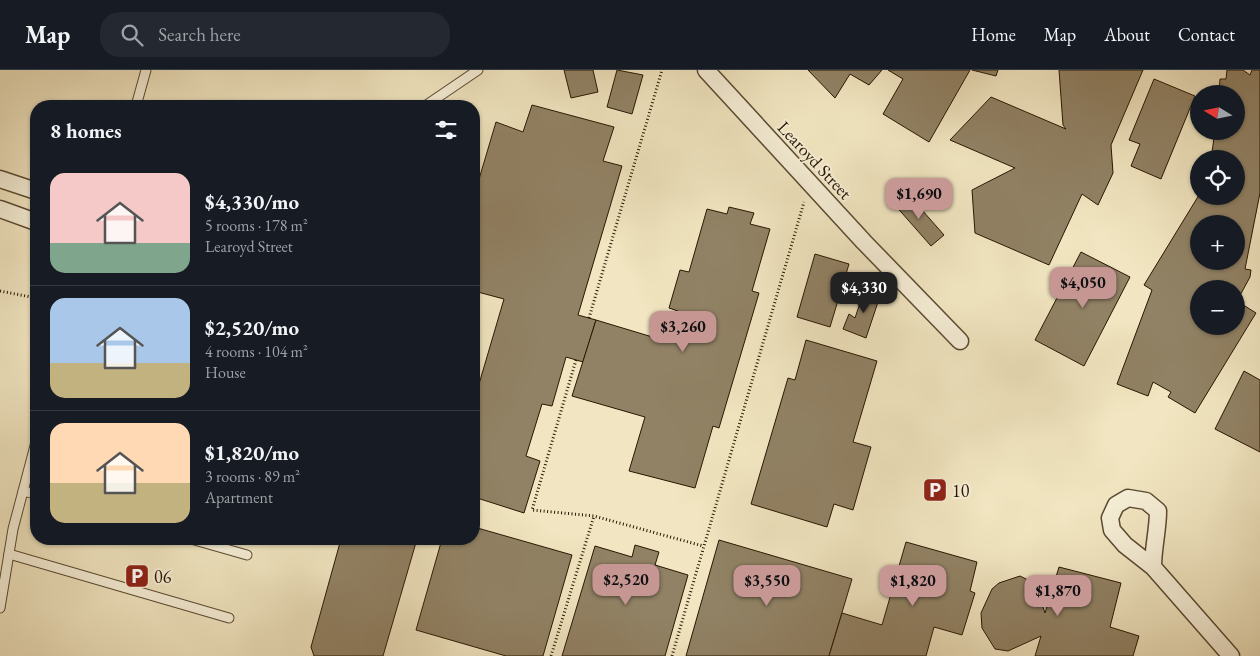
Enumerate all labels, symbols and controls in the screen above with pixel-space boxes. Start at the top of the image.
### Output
search box [100,12,450,57]
text: Map [25,19,70,50]
icon: search [118,21,146,49]
text: Search here [158,22,241,47]
text: Home [971,23,1016,46]
text: Map [1044,23,1076,46]
text: About [1104,23,1150,46]
text: Contact [1178,23,1235,46]
north arrow [1190,85,1245,140]
map controls [1190,85,1245,335]
icon: filters [432,116,460,144]
street label: Learoyd Street [773,116,857,204]
text: 8 homes [50,117,122,144]
button: locate [1190,150,1245,205]
pin: $1,690 [878,178,960,220]
text: $1,690 [896,183,942,204]
text: $4,330/mo [205,188,299,215]
icon: home [90,193,150,253]
text: 5 rooms · 178 m² [205,215,308,236]
button: + [1190,215,1245,270]
text: Learoyd Street [205,236,293,257]
pin: $4,050 [1042,266,1124,309]
pin: $4,330 [823,272,905,314]
text: $4,050 [1060,272,1106,293]
text: $4,330 [841,277,887,298]
button: − [1190,280,1245,335]
pin: $3,260 [642,310,724,353]
text: $2,520/mo [205,314,299,341]
text: $3,260 [660,316,706,337]
icon: home [90,318,150,378]
text: 4 rooms · 104 m² [205,341,308,362]
text: House [205,362,246,383]
text: $1,820/mo [205,439,299,466]
icon: home [90,443,150,503]
text: 3 rooms · 89 m² [205,466,300,487]
parking icon: 10 [922,477,948,503]
place label: 10 [952,479,970,502]
text: Apartment [205,487,273,508]
parking icon: 06 [124,563,150,589]
pin: $2,520 [585,564,667,606]
pin: $3,550 [726,564,808,607]
pin: $1,820 [872,564,954,607]
place label: 06 [154,565,172,588]
text: $2,520 [603,569,649,590]
text: $3,550 [744,570,790,591]
text: $1,820 [890,570,936,591]
pin: $1,870 [1017,574,1099,617]
text: $1,870 [1035,580,1081,601]

